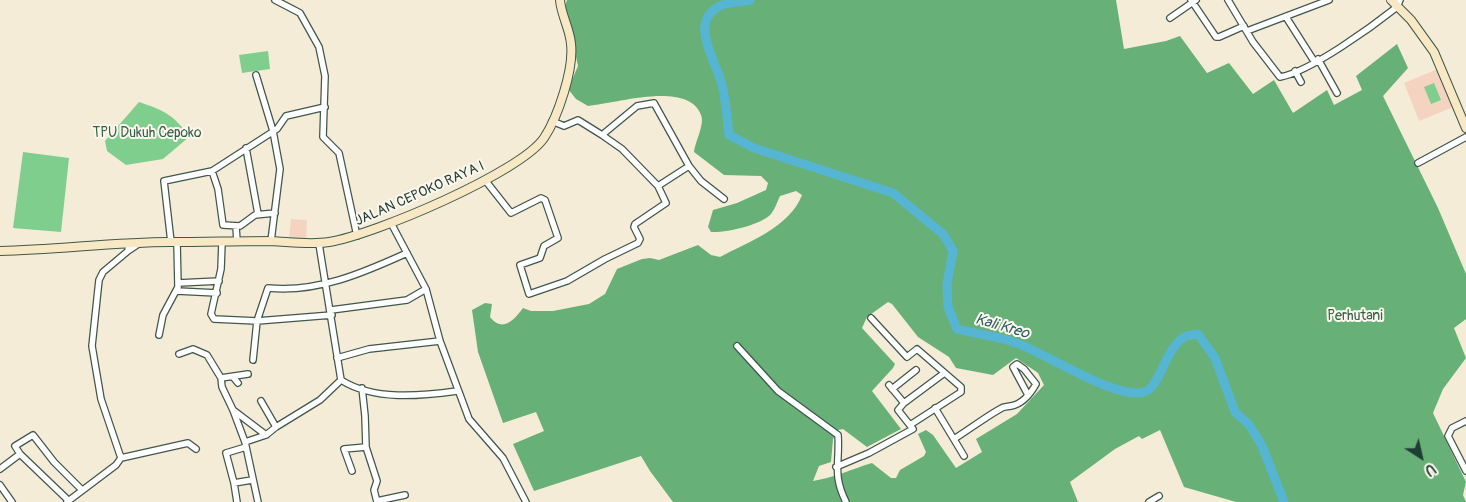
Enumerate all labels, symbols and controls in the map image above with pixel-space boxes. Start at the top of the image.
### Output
park label: TPU Dukuh Cepoko [93,125,201,141]
street label: JALAN CEPOKO RAYA I [353,158,487,230]
park label: Perhutani [1327,308,1383,324]
water label: Kali Kreo [973,311,1031,343]
north arrow [1396,432,1446,482]
text: U [1421,460,1439,479]

